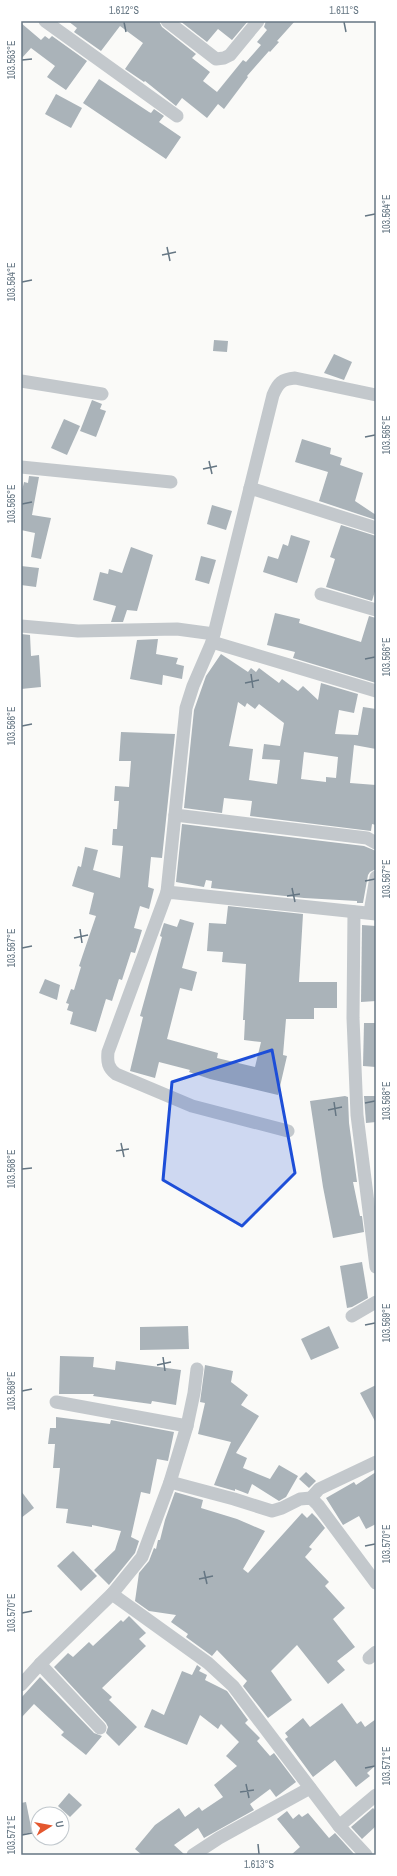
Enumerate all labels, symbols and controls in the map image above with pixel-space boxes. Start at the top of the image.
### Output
text: 1.612°S [109,4,140,17]
text: 1.611°S [329,4,359,17]
text: 103.563°E [5,40,18,80]
text: 103.564°E [380,194,393,234]
text: 103.564°E [5,262,18,302]
text: 103.565°E [380,415,393,455]
text: 103.565°E [5,484,18,524]
text: 103.566°E [380,637,393,677]
text: 103.566°E [5,706,18,746]
text: 103.567°E [380,859,393,899]
text: 103.567°E [5,928,18,968]
text: 103.568°E [380,1081,393,1121]
text: 103.568°E [5,1149,18,1189]
text: 103.569°E [380,1303,393,1343]
text: 103.569°E [5,1371,18,1411]
text: 103.570°E [380,1524,393,1564]
text: 103.570°E [5,1593,18,1633]
text: 103.571°E [380,1746,393,1786]
north arrow [30,1806,70,1846]
text: 103.571°E [5,1815,18,1855]
text: U [52,1820,67,1829]
text: 1.613°S [244,1858,275,1871]

